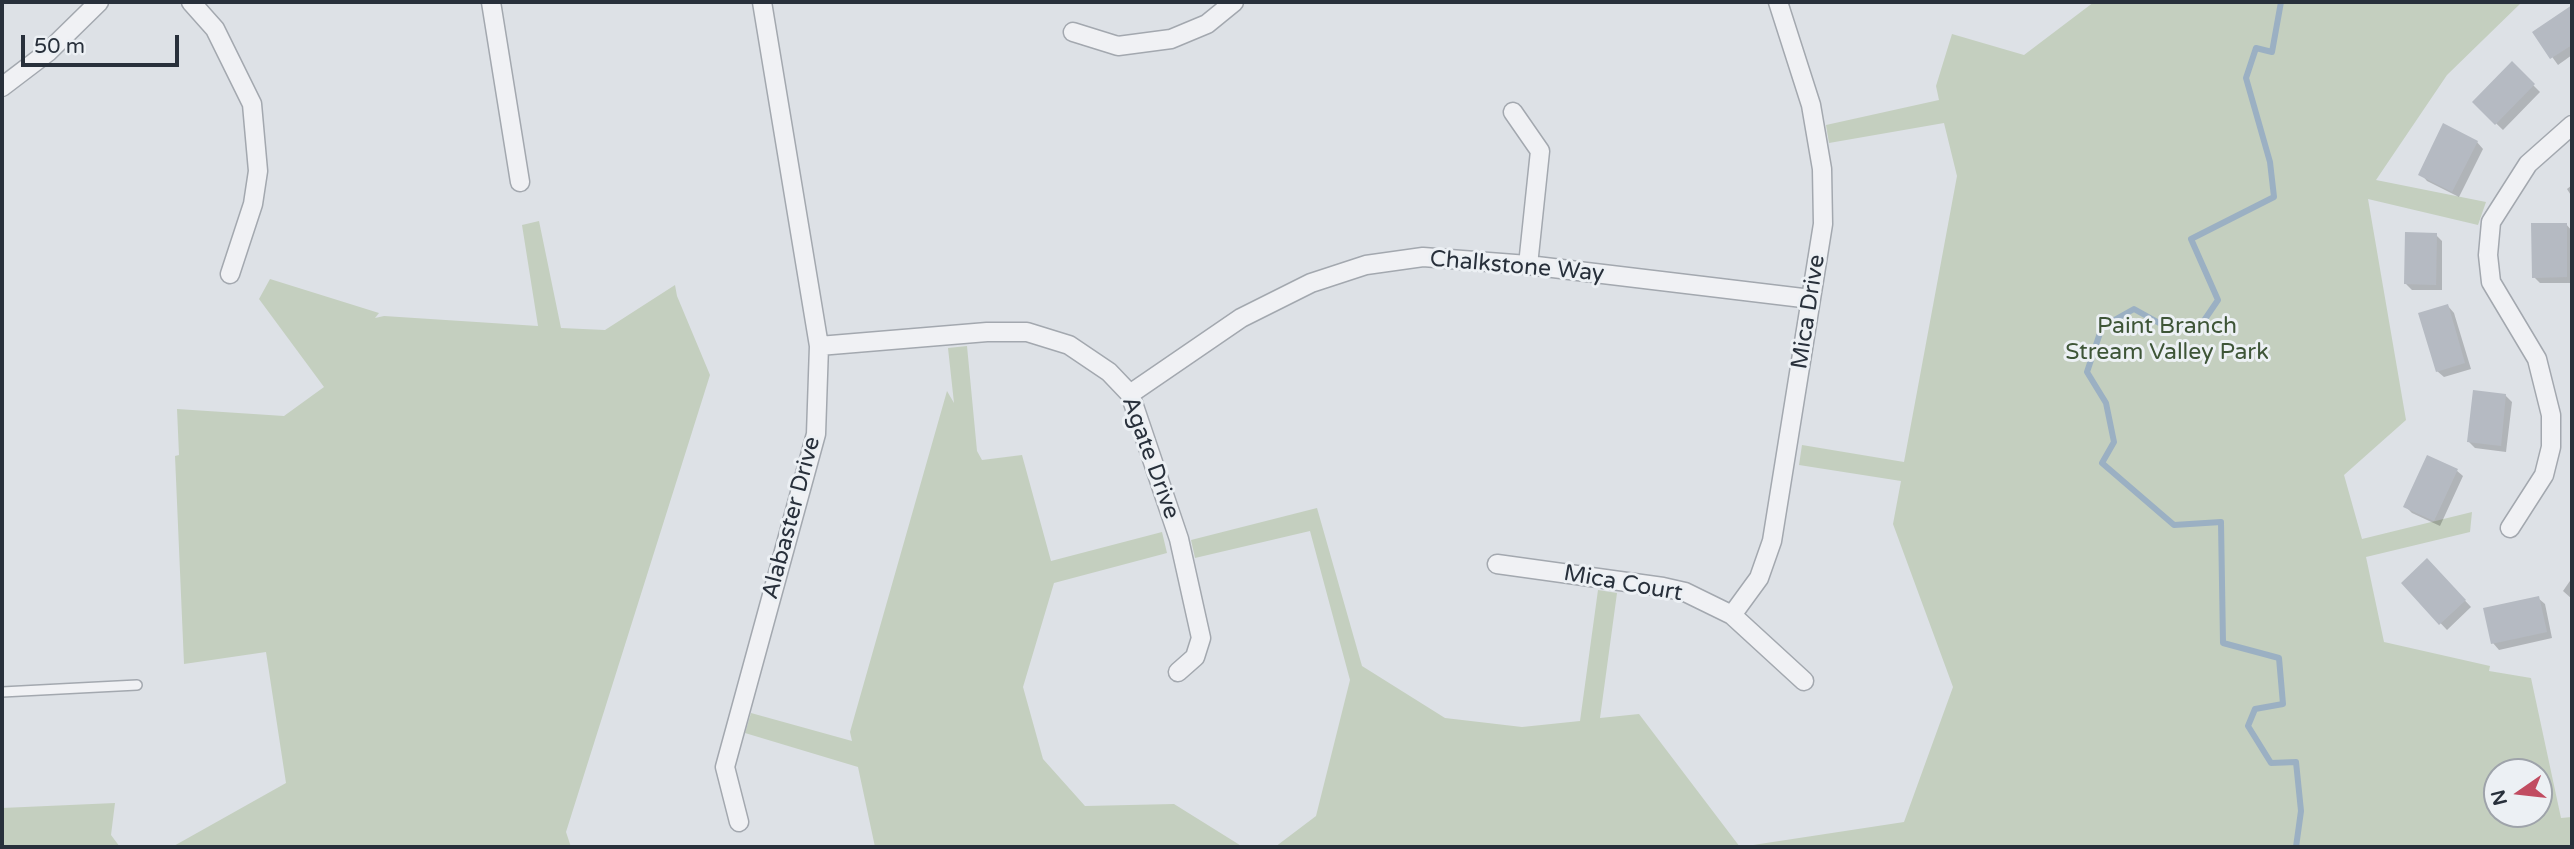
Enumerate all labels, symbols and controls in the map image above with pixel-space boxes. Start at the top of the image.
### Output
scale bar [24,21,182,65]
text: 50 m [34,34,85,59]
street label: Chalkstone Way [1429,246,1605,288]
street label: Mica Drive [1786,253,1832,371]
park label: Paint Branch Stream Valley Park [2065,313,2269,367]
street label: Agate Drive [1115,393,1185,523]
street label: Alabaster Drive [757,434,827,602]
street label: Mica Court [1561,560,1685,608]
north arrow [2483,758,2553,828]
text: N [2487,788,2512,808]

